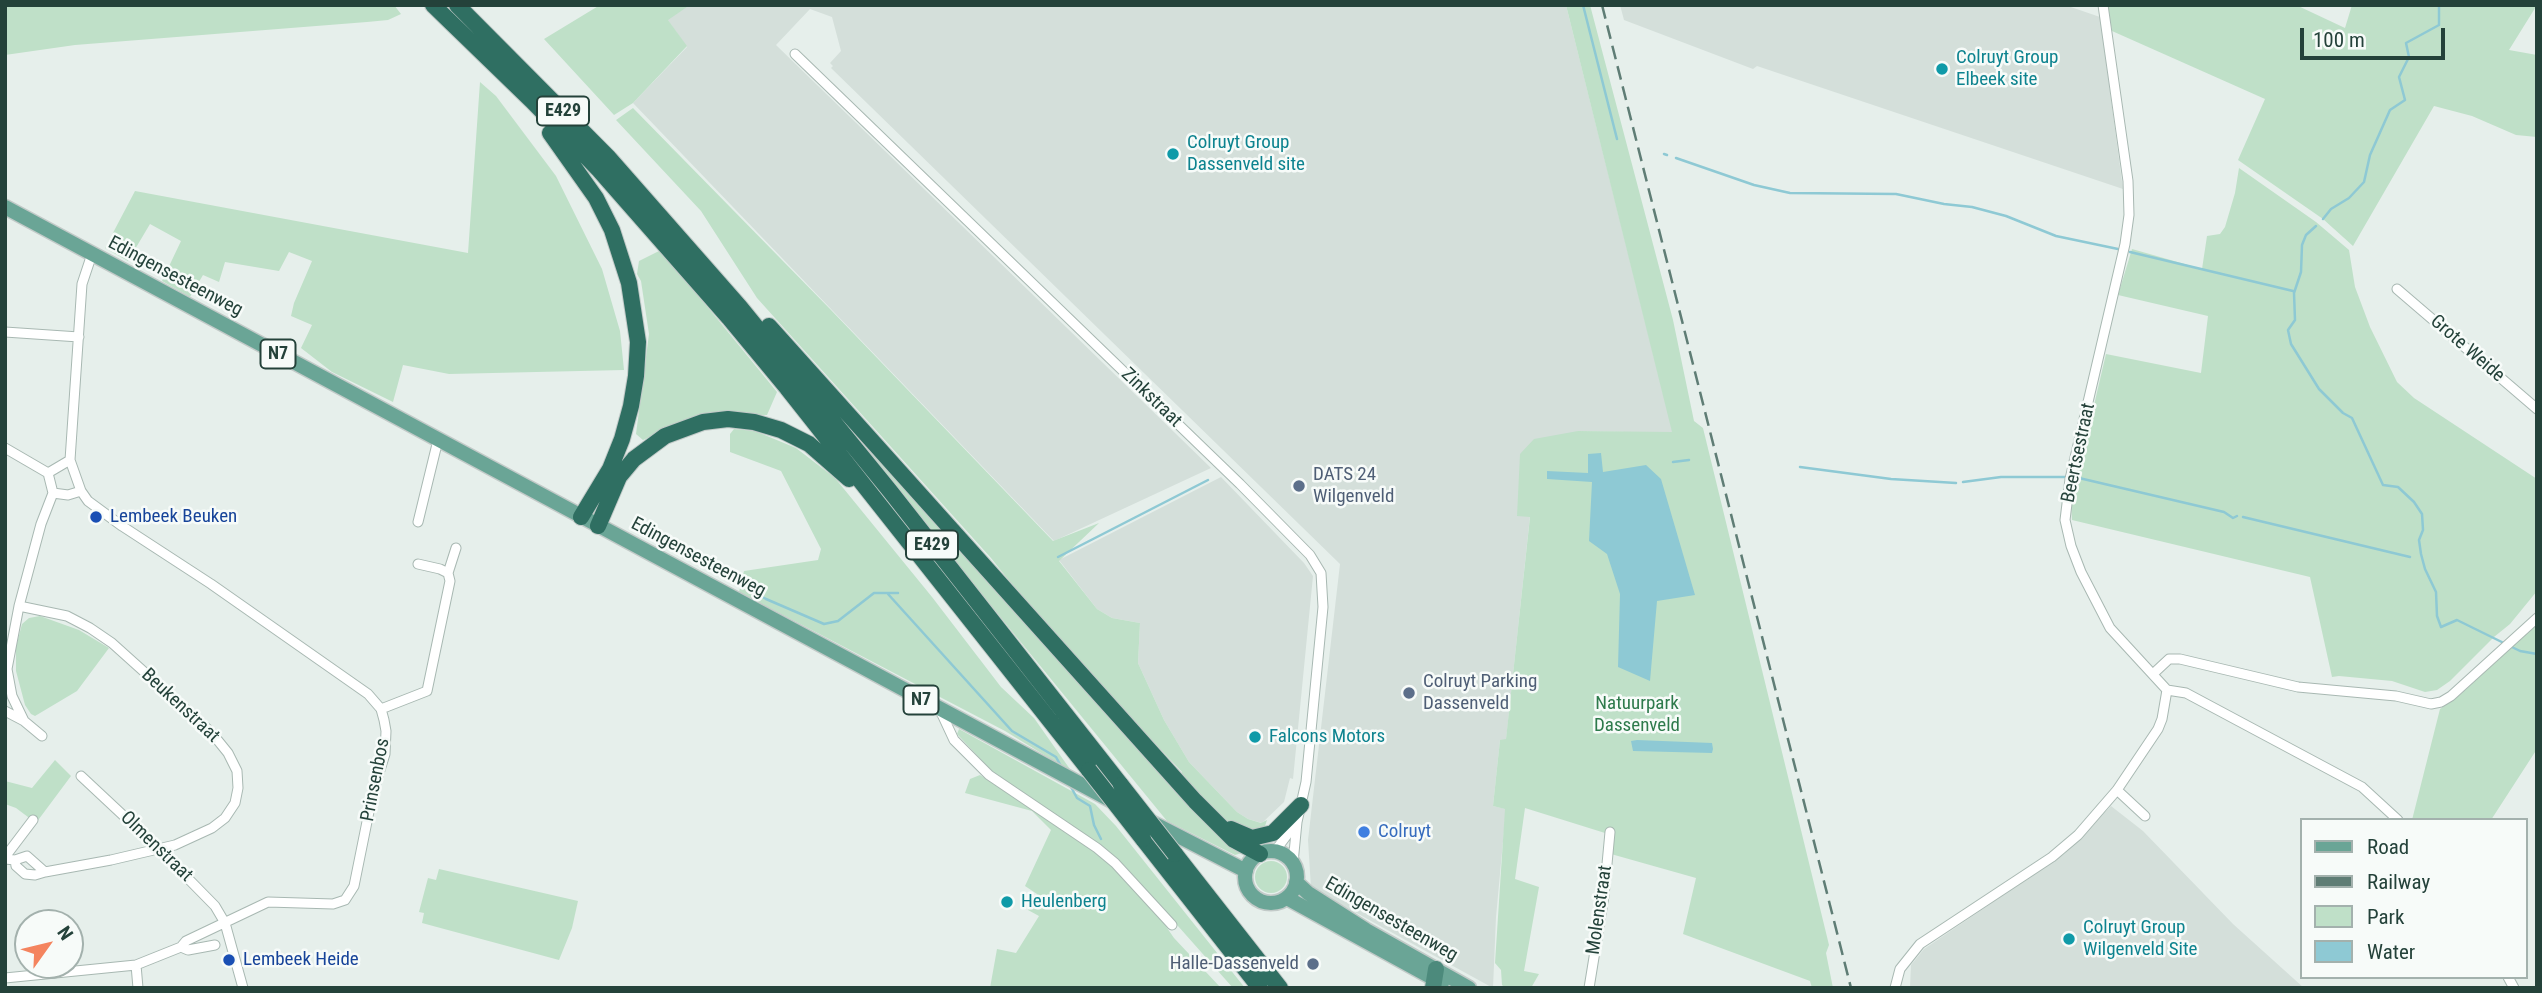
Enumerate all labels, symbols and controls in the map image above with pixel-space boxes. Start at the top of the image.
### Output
scale bar [2304,14,2449,58]
text: 100 m [2313,28,2365,52]
place label: Colruyt Group Elbeek site [1956,47,2058,91]
marker: Colruyt Group Elbeek site [1934,61,1950,77]
road number: E429 [537,96,589,126]
place label: Colruyt Group Dassenveld site [1187,132,1305,176]
marker: Colruyt Group Dassenveld site [1165,146,1181,162]
street label: Edingensesteenweg [104,232,246,322]
street label: Grote Weide [2425,311,2509,387]
road number: N7 [260,340,296,368]
street label: Zinkstraat [1116,364,1186,432]
street label: Beertsestraat [2057,401,2101,505]
place label: DATS 24 Wilgenveld [1313,464,1394,508]
marker: DATS 24 Wilgenveld [1291,478,1307,494]
place label: Lembeek Beuken [110,506,237,528]
marker: Lembeek Beuken [88,509,104,525]
street label: Edingensesteenweg [627,513,769,603]
road number: E429 [906,530,958,560]
street label: Beukenstraat [136,664,224,748]
place label: Colruyt Parking Dassenveld [1423,671,1537,715]
marker: Colruyt Parking Dassenveld [1401,685,1417,701]
road number: N7 [904,686,939,714]
park label: Natuurpark Dassenveld [1594,693,1680,737]
place label: Falcons Motors [1269,726,1385,748]
marker: Falcons Motors [1247,729,1263,745]
street label: Prinsenbos [357,736,395,824]
street label: Olmenstraat [115,807,197,887]
legend [2300,818,2528,979]
place label: Colruyt [1378,821,1431,843]
marker: Colruyt [1356,824,1372,840]
text: Road [2367,835,2409,859]
street label: Molenstraat [1582,864,1618,956]
text: Railway [2367,870,2430,894]
street label: Edingensesteenweg [1321,873,1461,967]
place label: Heulenberg [1021,891,1107,913]
marker: Heulenberg [999,894,1015,910]
text: Park [2367,905,2404,929]
north arrow [14,909,84,979]
place label: Colruyt Group Wilgenveld Site [2083,917,2197,961]
text: N [52,922,78,944]
marker: Colruyt Group Wilgenveld Site [2061,931,2077,947]
text: Water [2367,940,2415,964]
place label: Lembeek Heide [243,949,359,971]
marker: Lembeek Heide [221,952,237,968]
place label: Halle-Dassenveld [1170,953,1299,975]
marker: Halle-Dassenveld [1305,956,1321,972]

